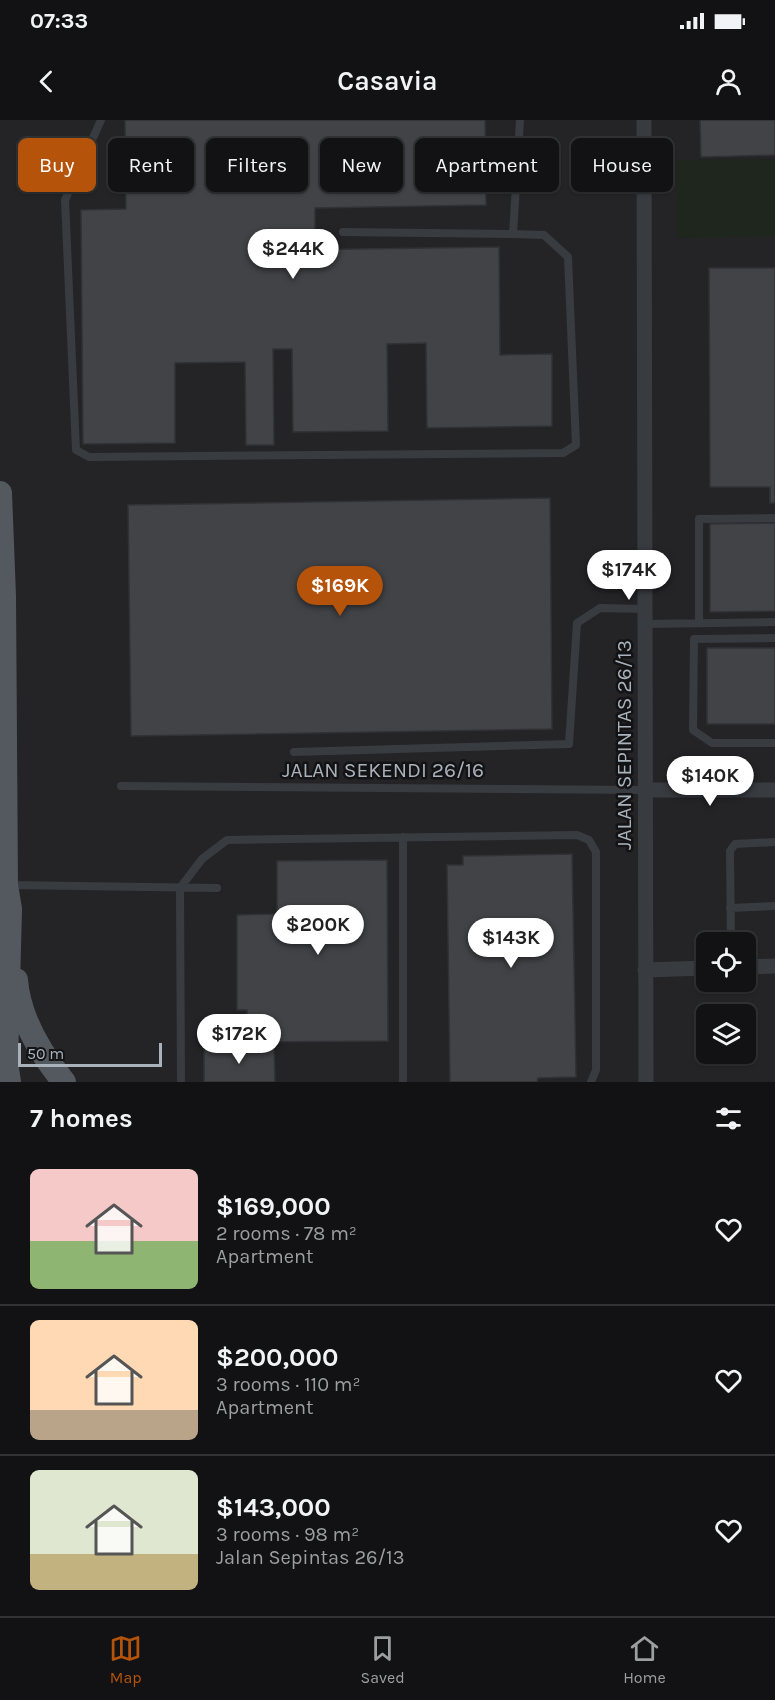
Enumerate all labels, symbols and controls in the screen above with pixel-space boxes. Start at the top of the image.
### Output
text: 07:33 [30,8,88,34]
icon: back [30,65,63,98]
text: Casavia [337,65,438,97]
icon: person [712,65,745,98]
chip: Buy [18,138,96,192]
chip: Rent [108,138,194,192]
chip: Filters [206,138,308,192]
chip: New [320,138,403,192]
chip: Apartment [415,138,559,192]
chip: House [571,138,673,192]
pin: $244K [251,229,335,280]
text: $244K [262,237,324,260]
pin: $174K [587,550,671,601]
text: $174K [601,558,657,581]
pin: $169K [298,566,382,617]
text: $169K [311,574,369,597]
street label: JALAN SEPINTAS 26/13 [612,640,636,850]
pin: $140K [668,756,752,807]
street label: JALAN SEKENDI 26/16 [282,758,484,782]
text: $140K [681,764,739,787]
pin: $200K [276,905,360,956]
text: $200K [286,913,350,936]
pin: $143K [469,918,553,969]
text: $143K [482,926,540,949]
map controls [696,932,756,1064]
button: locate [696,932,756,992]
button: layers [696,1004,756,1064]
pin: $172K [197,1014,281,1065]
text: $172K [211,1022,267,1045]
scale bar [18,1040,162,1067]
text: 50 m [27,1044,64,1063]
icon: filters [712,1102,745,1135]
text: 7 homes [30,1103,133,1134]
text: $169,000 [216,1191,331,1222]
icon: home [78,1193,150,1265]
icon: heart [712,1213,745,1246]
text: 2 rooms · 78 m² [216,1222,357,1245]
text: Apartment [216,1245,314,1268]
text: $200,000 [216,1342,338,1373]
icon: home [78,1344,150,1416]
icon: heart [712,1364,745,1397]
text: 3 rooms · 110 m² [216,1373,361,1396]
text: Apartment [216,1396,314,1419]
text: $143,000 [216,1492,331,1523]
icon: home [78,1494,150,1566]
icon: heart [712,1514,745,1547]
text: 3 rooms · 98 m² [216,1523,359,1546]
text: Jalan Sepintas 26/13 [216,1546,404,1569]
tab: Map [109,1632,142,1687]
tab: Saved [361,1632,405,1687]
tab: Home [623,1632,666,1687]

